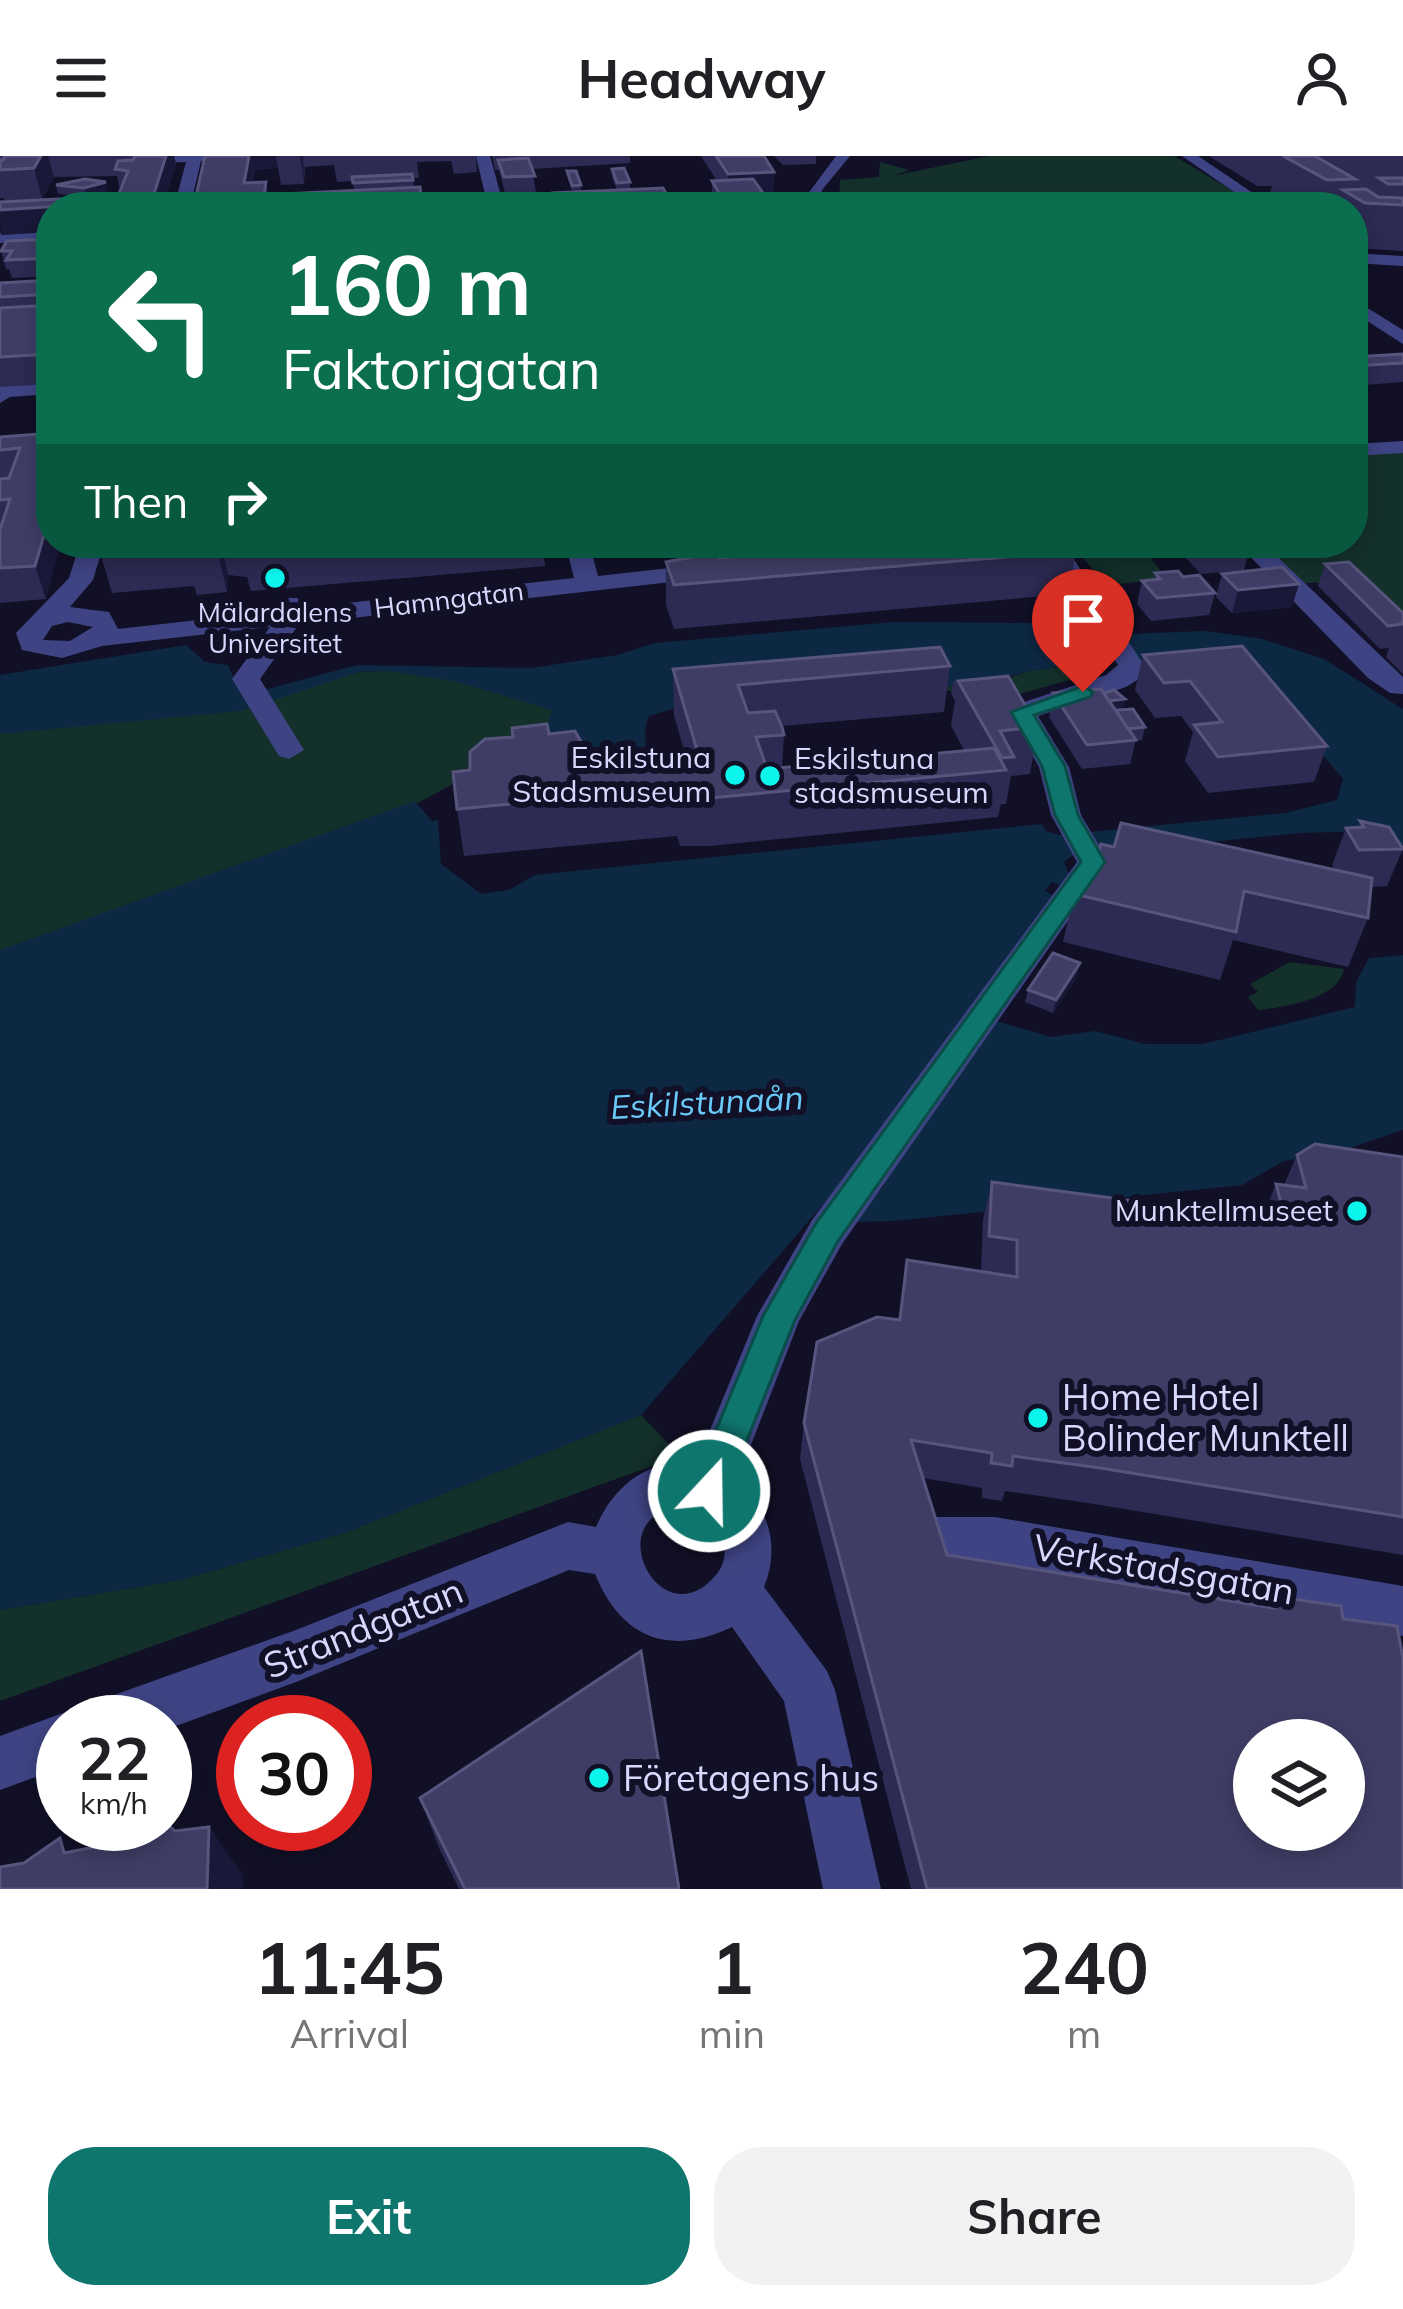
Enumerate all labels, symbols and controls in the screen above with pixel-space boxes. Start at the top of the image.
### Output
text: Headway [577,44,826,112]
icon: menu [48,45,114,111]
icon: person [1289,45,1355,111]
text: 160 m [282,231,532,336]
icon: left [84,240,240,396]
text: Faktorigatan [282,335,601,403]
icon: right [212,468,278,534]
text: Then [84,473,188,529]
marker: Mälardalens Universitet [262,565,288,591]
pin [1032,569,1134,692]
street label: Hamngatan [372,573,526,625]
icon: arrive [1050,587,1116,653]
place label: Mälardalens Universitet [198,595,352,660]
place label: Eskilstuna Stadsmuseum [512,738,711,810]
place label: Eskilstuna stadsmuseum [794,739,989,811]
marker: Eskilstuna Stadsmuseum [722,762,748,788]
marker: Eskilstuna stadsmuseum [757,763,783,789]
water label: Eskilstunaån [609,1076,805,1127]
place label: Munktellmuseet [1115,1191,1333,1229]
marker: Munktellmuseet [1344,1198,1370,1224]
place label: Home Hotel Bolinder Munktell [1062,1374,1349,1460]
marker: Home Hotel Bolinder Munktell [1025,1405,1051,1431]
position arrow [646,1428,772,1554]
street label: Verkstadsgatan [1030,1523,1298,1614]
street label: Strandgatan [257,1567,469,1688]
speed limit sign: 30 [216,1695,372,1851]
map controls [1233,1719,1365,1851]
button: layers [1233,1719,1365,1851]
text: 22 [78,1720,150,1795]
place label: Företagens hus [623,1755,879,1800]
marker: Företagens hus [586,1765,612,1791]
text: km/h [80,1784,148,1822]
text: 11:45 [254,1922,445,2012]
text: 1 [710,1922,754,2012]
text: 240 [1019,1922,1149,2012]
text: Arrival [290,2009,409,2058]
text: min [699,2009,765,2058]
text: m [1067,2009,1101,2058]
button: Exit [48,2147,690,2285]
button: Share [714,2147,1355,2285]

